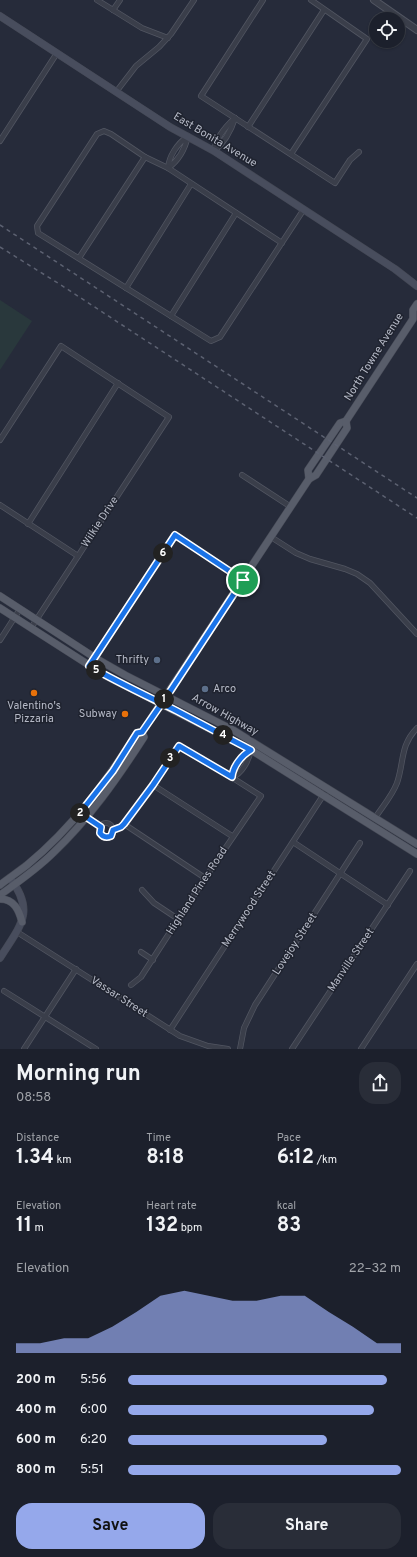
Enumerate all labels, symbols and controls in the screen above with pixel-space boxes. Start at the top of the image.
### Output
map controls [369,12,405,48]
button: locate [369,12,405,48]
street label: East Bonita Avenue [171,109,259,171]
street label: North Towne Avenue [341,310,407,404]
street label: Wilkie Drive [78,494,122,550]
pin: 6 [153,543,173,563]
text: 6 [160,546,166,560]
pin [226,563,260,597]
icon: arrive [232,569,254,591]
place label: Thrifty [116,653,149,667]
marker: Thrifty [152,655,162,665]
pin: 5 [86,660,106,680]
text: 5 [93,663,99,677]
place label: Arco [213,682,236,696]
marker: Arco [200,684,210,694]
marker: Valentino's Pizzaria [29,688,39,698]
pin: 1 [154,689,174,709]
street label: Arrow Highway [189,691,261,739]
text: 1 [162,692,166,706]
place label: Valentino's Pizzaria [7,699,61,726]
place label: Subway [79,707,117,721]
marker: Subway [120,709,130,719]
pin: 4 [213,725,233,745]
text: 4 [219,728,227,742]
pin: 3 [160,748,180,768]
text: 3 [167,751,173,765]
pin: 2 [70,803,90,823]
text: 2 [77,806,83,820]
street label: Highland Pines Road [163,844,231,938]
street label: Merrywood Street [219,868,279,950]
street label: Lovejoy Street [270,910,320,978]
street label: Manville Street [325,926,377,994]
street label: Vassar Street [88,973,150,1021]
text: Morning run [16,1061,141,1088]
button: share [359,1062,401,1104]
text: 08:58 [16,1090,51,1106]
text: Distance [16,1131,59,1145]
text: Time [146,1131,171,1145]
text: Pace [277,1131,301,1145]
text: 1.34 [16,1145,54,1171]
text: 8:18 [146,1145,184,1171]
text: 6:12 [277,1145,314,1171]
text: km [54,1153,72,1167]
text: /km [314,1153,337,1167]
text: Elevation [16,1199,61,1213]
text: Heart rate [146,1199,197,1213]
text: kcal [277,1199,296,1213]
text: 11 [16,1213,32,1239]
text: 132 [146,1213,178,1239]
text: 83 [277,1213,301,1239]
text: m [32,1221,44,1235]
text: bpm [178,1221,202,1235]
text: Elevation [16,1261,69,1277]
text: 22–32 m [349,1261,401,1277]
text: 200 m [16,1372,56,1388]
text: 5:56 [80,1372,107,1388]
text: 400 m [16,1402,56,1418]
text: 6:00 [80,1402,107,1418]
text: 600 m [16,1432,56,1448]
text: 6:20 [80,1432,107,1448]
text: 800 m [16,1462,56,1478]
text: 5:51 [80,1462,104,1478]
button: Save [16,1503,205,1549]
button: Share [213,1503,401,1549]

